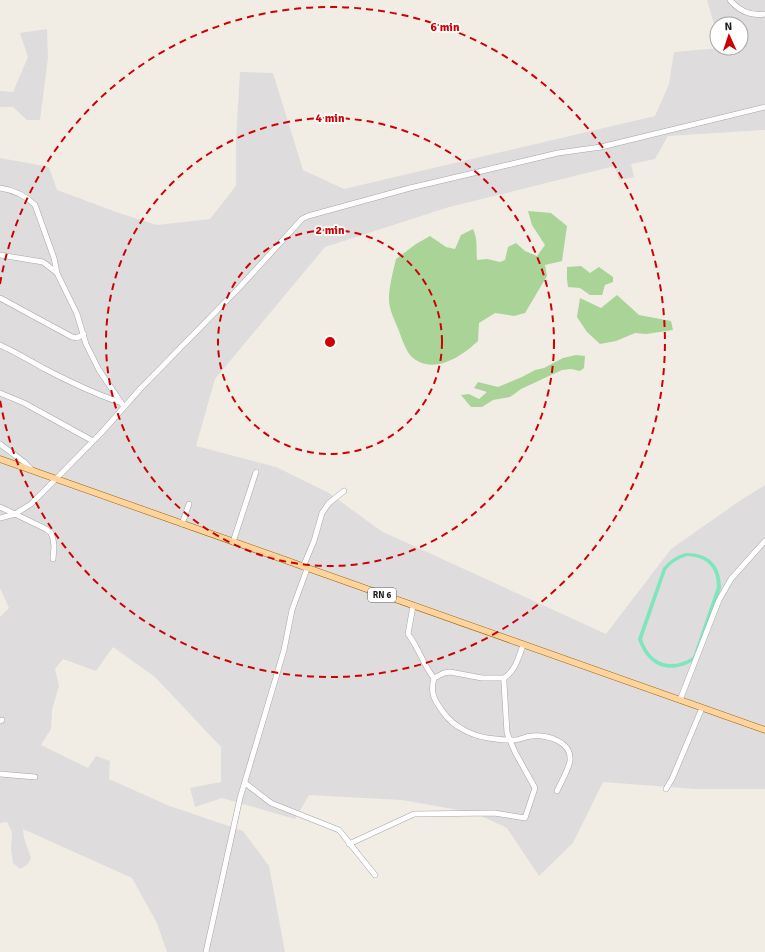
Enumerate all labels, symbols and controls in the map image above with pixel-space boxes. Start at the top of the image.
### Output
north arrow [709,16,749,56]
text: 6 min [431,20,460,35]
text: N [724,20,733,33]
text: 4 min [316,111,345,126]
text: 2 min [316,223,345,238]
centre of rings [323,335,337,349]
road number: RN 6 [368,588,396,602]

